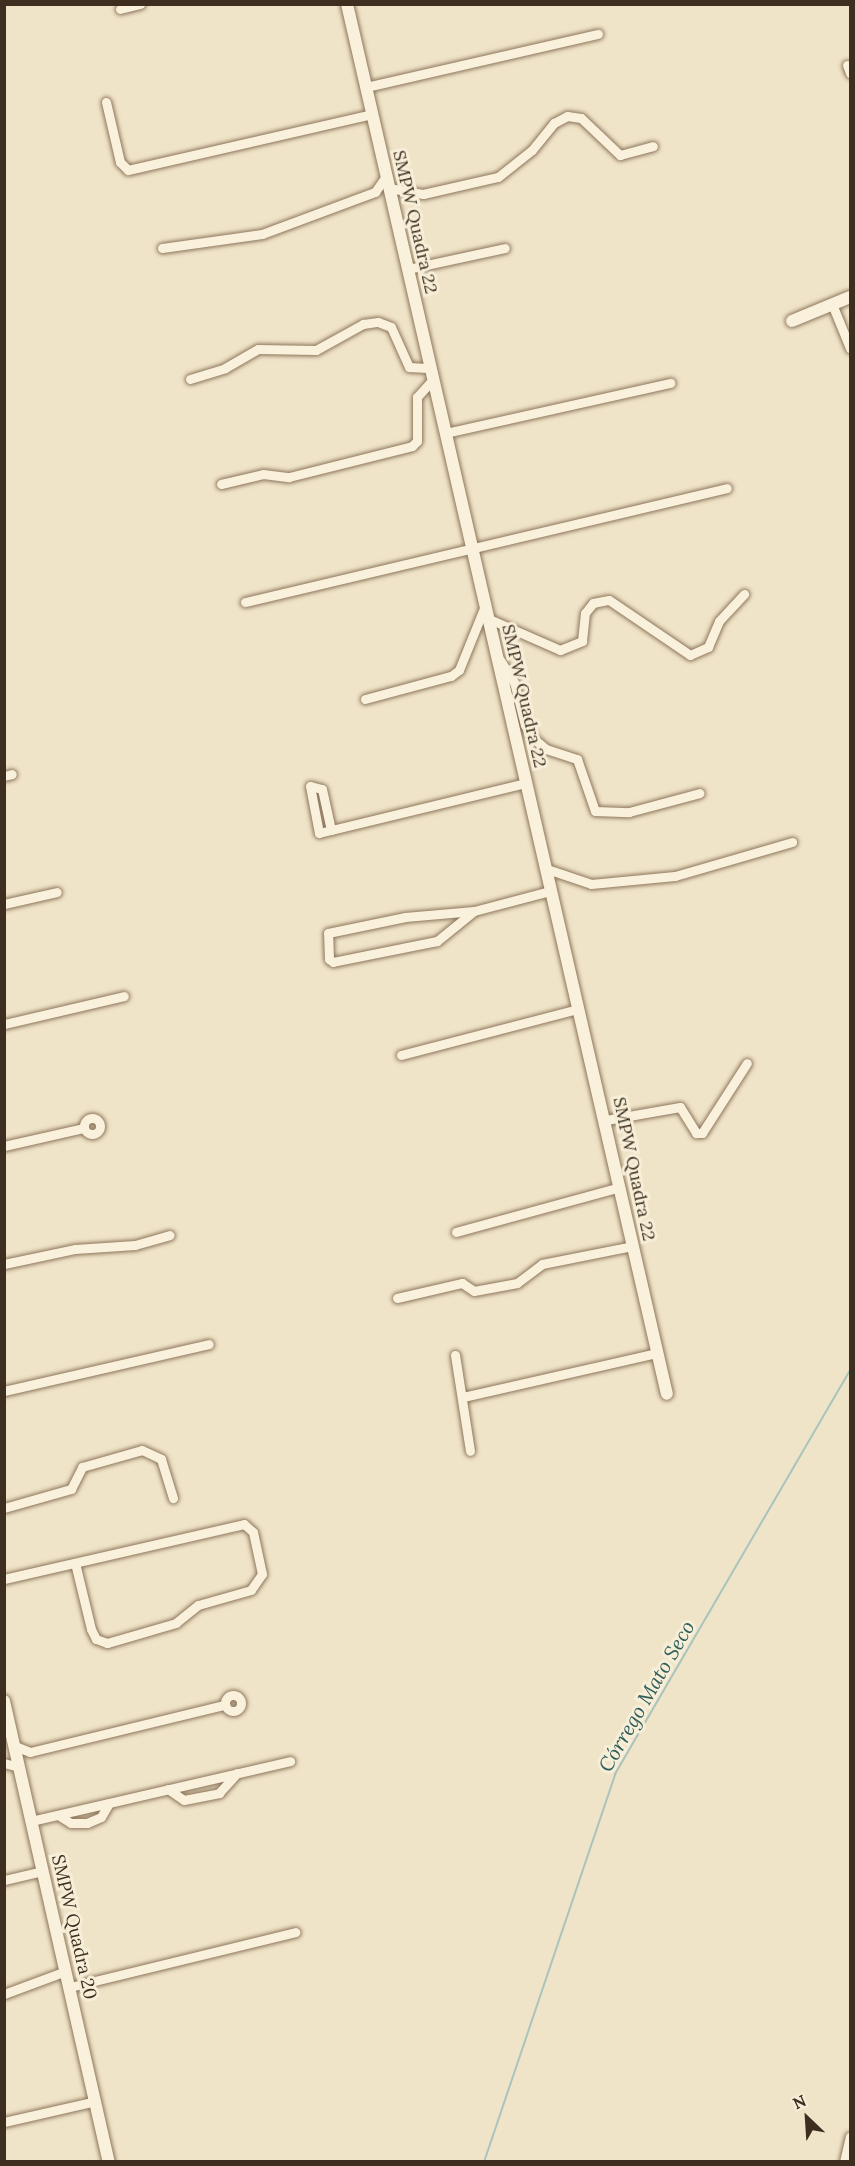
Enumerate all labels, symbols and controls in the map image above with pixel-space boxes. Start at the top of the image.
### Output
street label: SMPW Quadra 22 [388,148,442,296]
street label: SMPW Quadra 22 [497,622,551,770]
street label: SMPW Quadra 22 [608,1095,660,1243]
water label: Córrego Mato Seco [593,1616,699,1776]
street label: SMPW Quadra 20 [47,1852,101,2002]
north arrow [777,2088,837,2148]
text: N [790,2090,809,2113]

